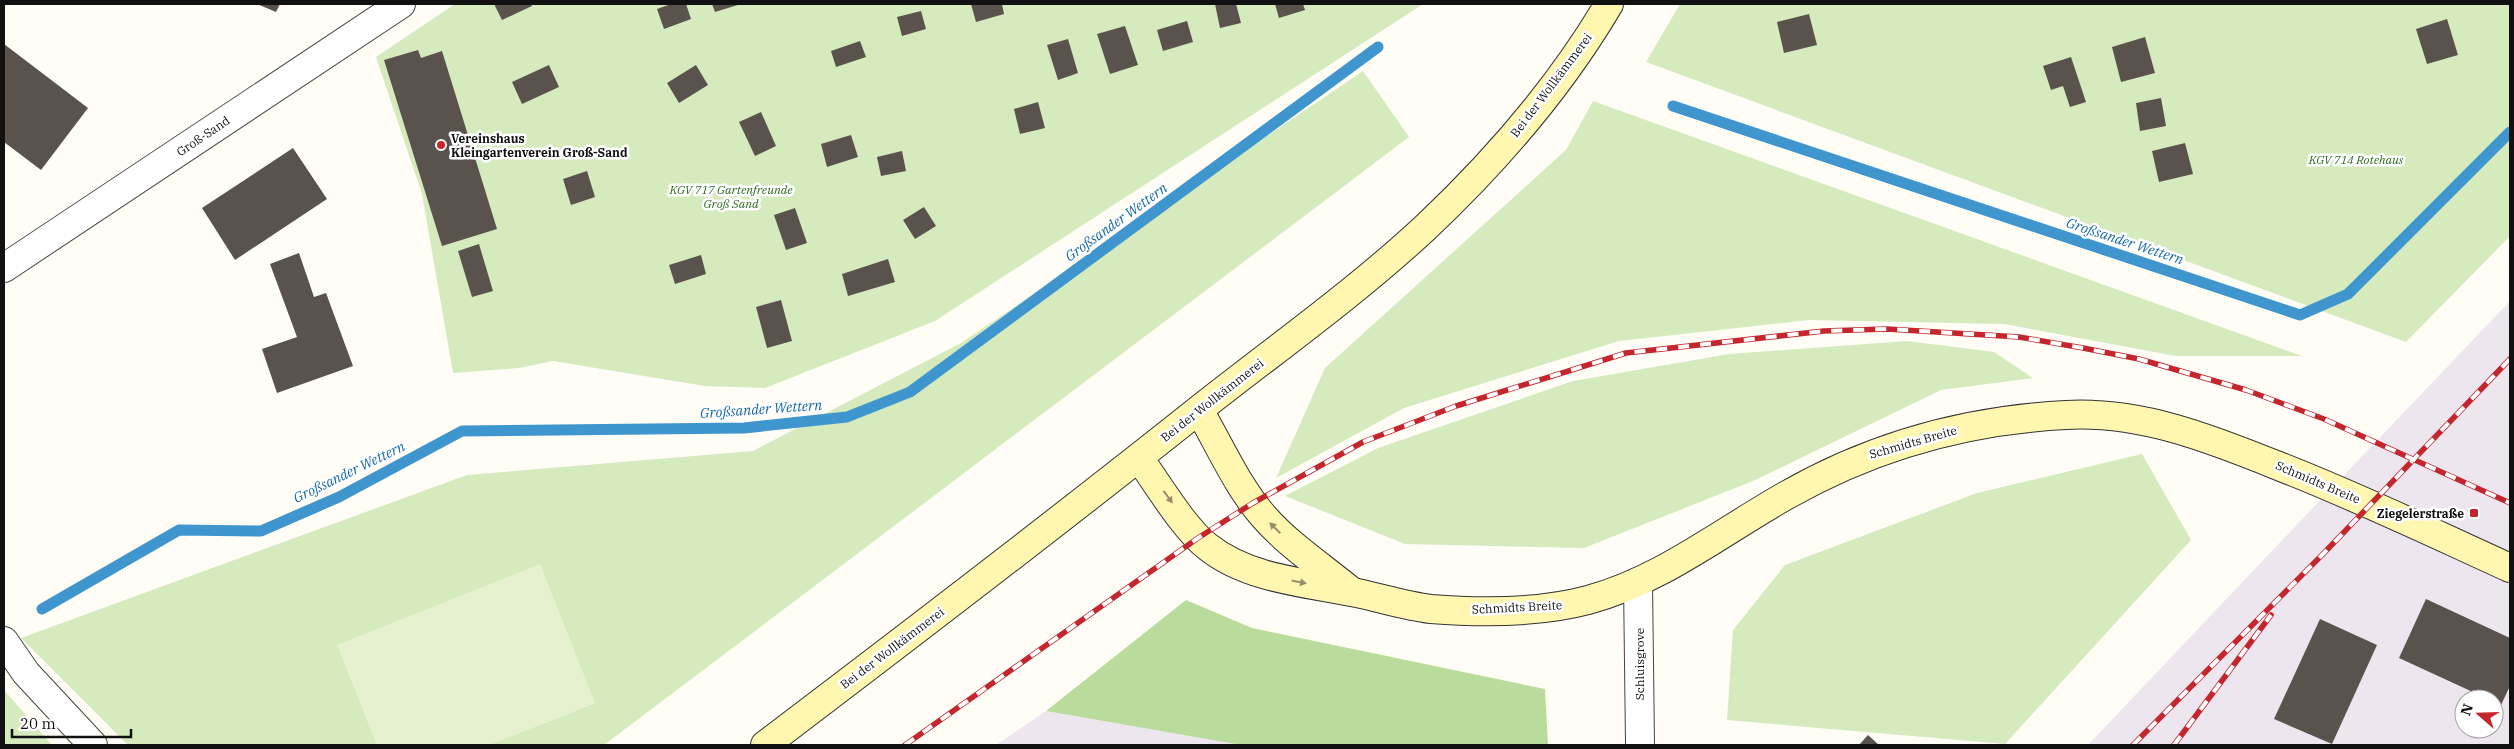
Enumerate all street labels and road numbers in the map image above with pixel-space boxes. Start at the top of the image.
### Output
street label: Bei der Wollkämmerei [1507,30,1595,140]
street label: Groß-Sand [173,113,233,159]
street label: Bei der Wollkämmerei [1158,355,1267,445]
street label: Schmidts Breite [1867,422,1959,462]
street label: Schmidts Breite [2273,457,2363,507]
street label: Schmidts Breite [1471,597,1563,617]
street label: Bei der Wollkämmerei [837,604,947,692]
street label: Schluisgrove [1632,628,1647,700]

